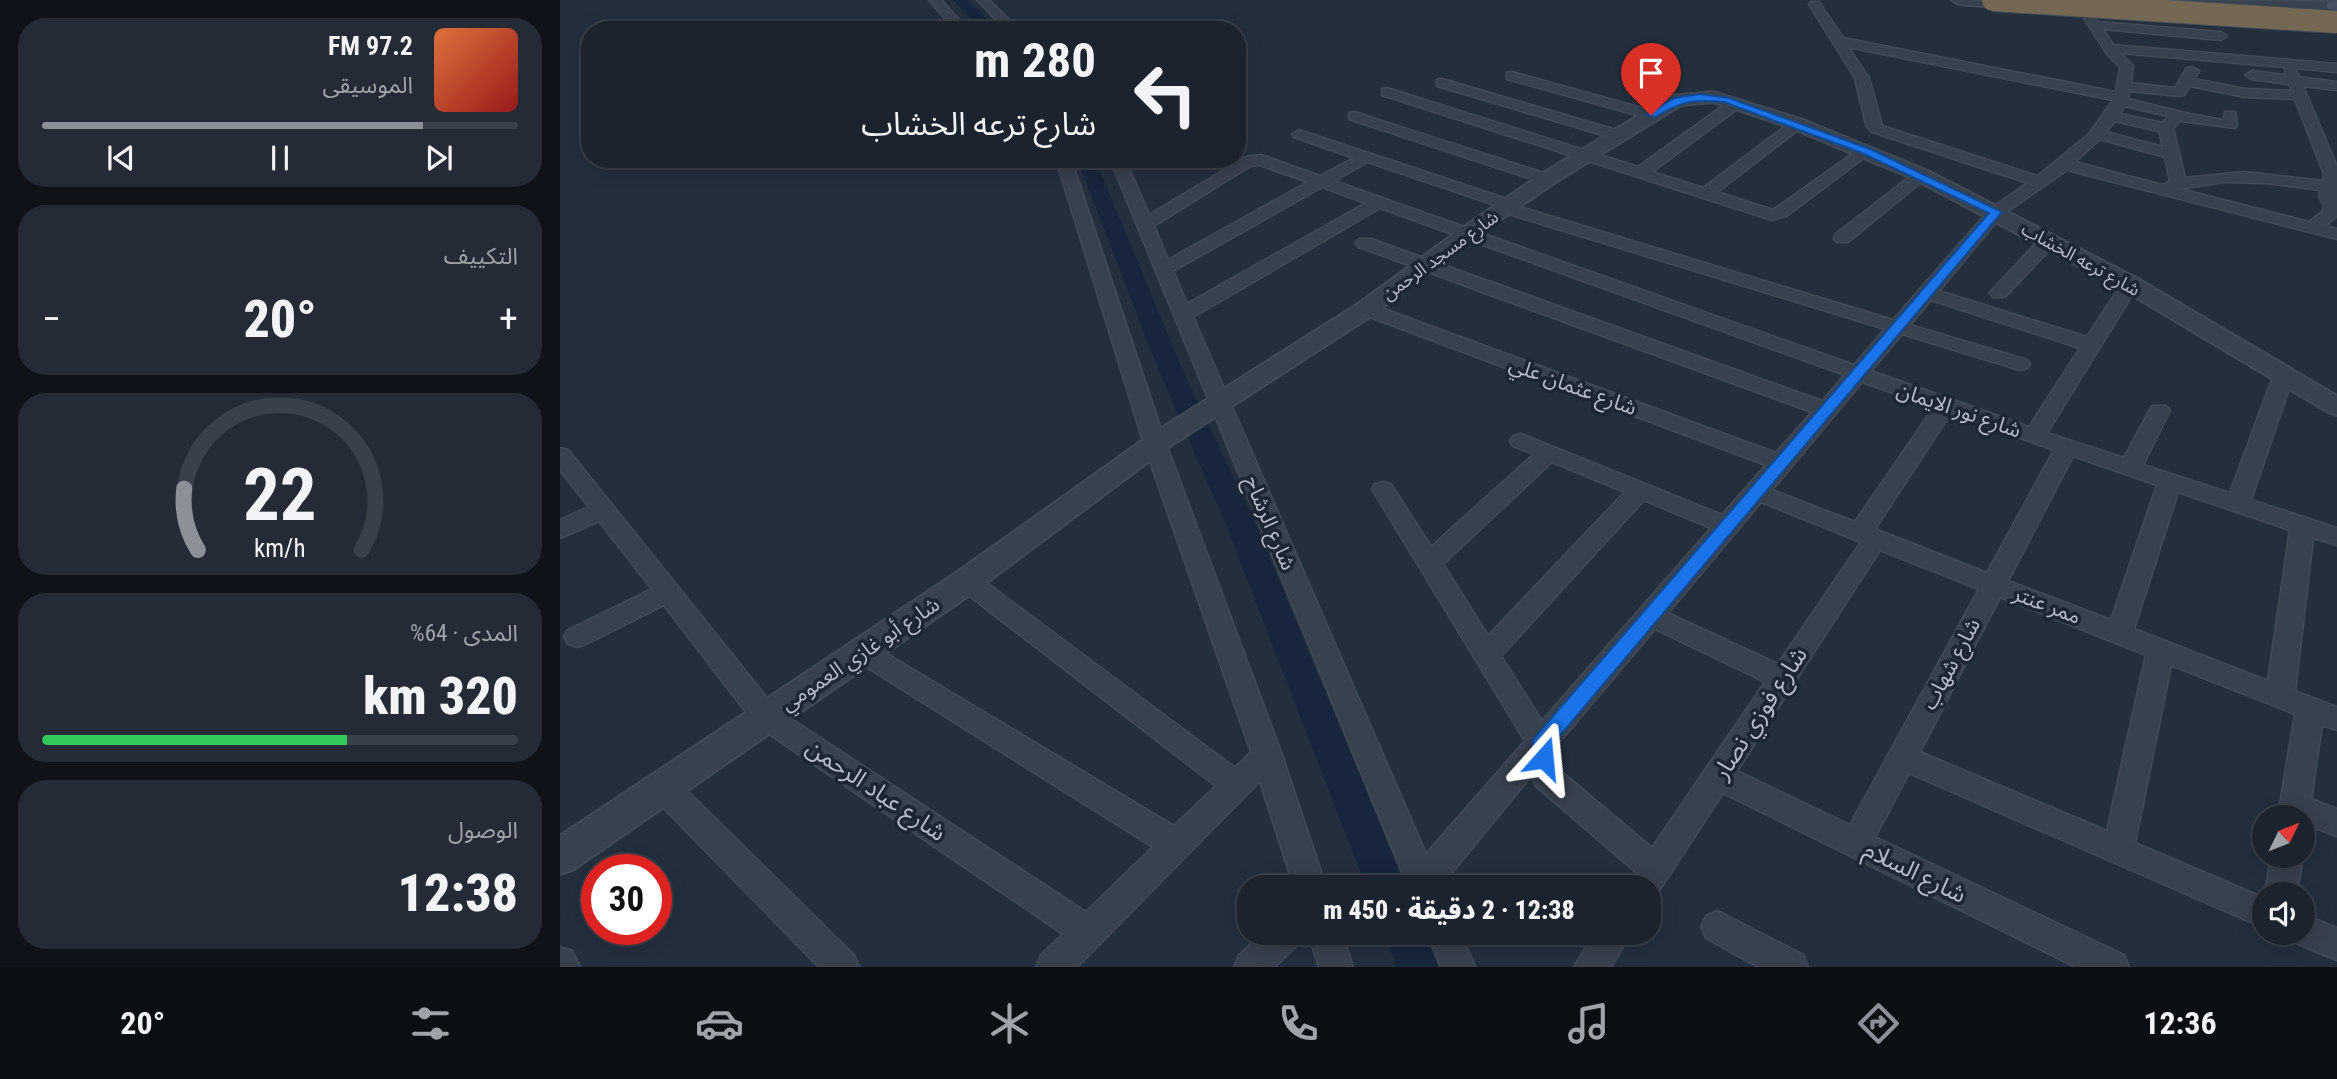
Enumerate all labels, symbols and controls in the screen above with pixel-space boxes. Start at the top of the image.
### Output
text: 97.2 FM [328,31,413,61]
text: 280 m [974,32,1096,89]
pin [1621,43,1681,115]
icon: left [1120,49,1211,140]
icon: arrive [1632,54,1670,92]
text: الموسيقى [322,72,413,99]
text: شارع ترعه الخشاب [861,105,1096,143]
icon: previous [102,139,140,177]
icon: pause [261,139,299,177]
icon: next [420,139,458,177]
street label: شارع مسجد الرحمن [1378,206,1505,307]
street label: شارع ترعه الخشاب [2016,218,2144,304]
text: التكييف [444,243,518,270]
text: 20° [243,289,317,350]
text: − [42,297,61,341]
text: + [499,297,518,341]
street label: شارع عثمان علي [1505,352,1640,424]
street label: شارع نور الايمان [1893,377,2024,445]
text: 22 [243,452,317,538]
street label: شارع الرشاح [1237,472,1301,575]
text: km/h [254,533,306,562]
street label: ممر عنتر [2009,581,2084,629]
street label: شارع أبو غازي العمومي [776,591,946,719]
street label: شارع شهاب [1917,614,1988,715]
text: المدى · 64% [410,620,518,647]
street label: شارع فوزي نصار [1706,642,1817,788]
text: 320 km [363,666,518,727]
position arrow [1507,721,1581,795]
street label: شارع عباد الرحمن [799,733,951,850]
north arrow [2252,805,2315,868]
map controls [2252,805,2315,945]
text: الوصول [448,817,518,844]
street label: شارع السلام [1857,835,1971,912]
speed limit sign: 30 [581,854,672,945]
text: 12:38 [398,863,518,924]
button: sound [2252,882,2315,945]
text: 12:38 · 2 دقيقة · 450 m [1323,895,1575,925]
icon: filters [406,999,455,1048]
icon: car [695,999,744,1048]
icon: climate [985,999,1034,1048]
icon: phone [1274,999,1323,1048]
icon: music [1564,999,1613,1048]
icon: directions [1854,999,1903,1048]
text: 20° [120,1004,165,1042]
text: 12:36 [2143,1004,2217,1042]

